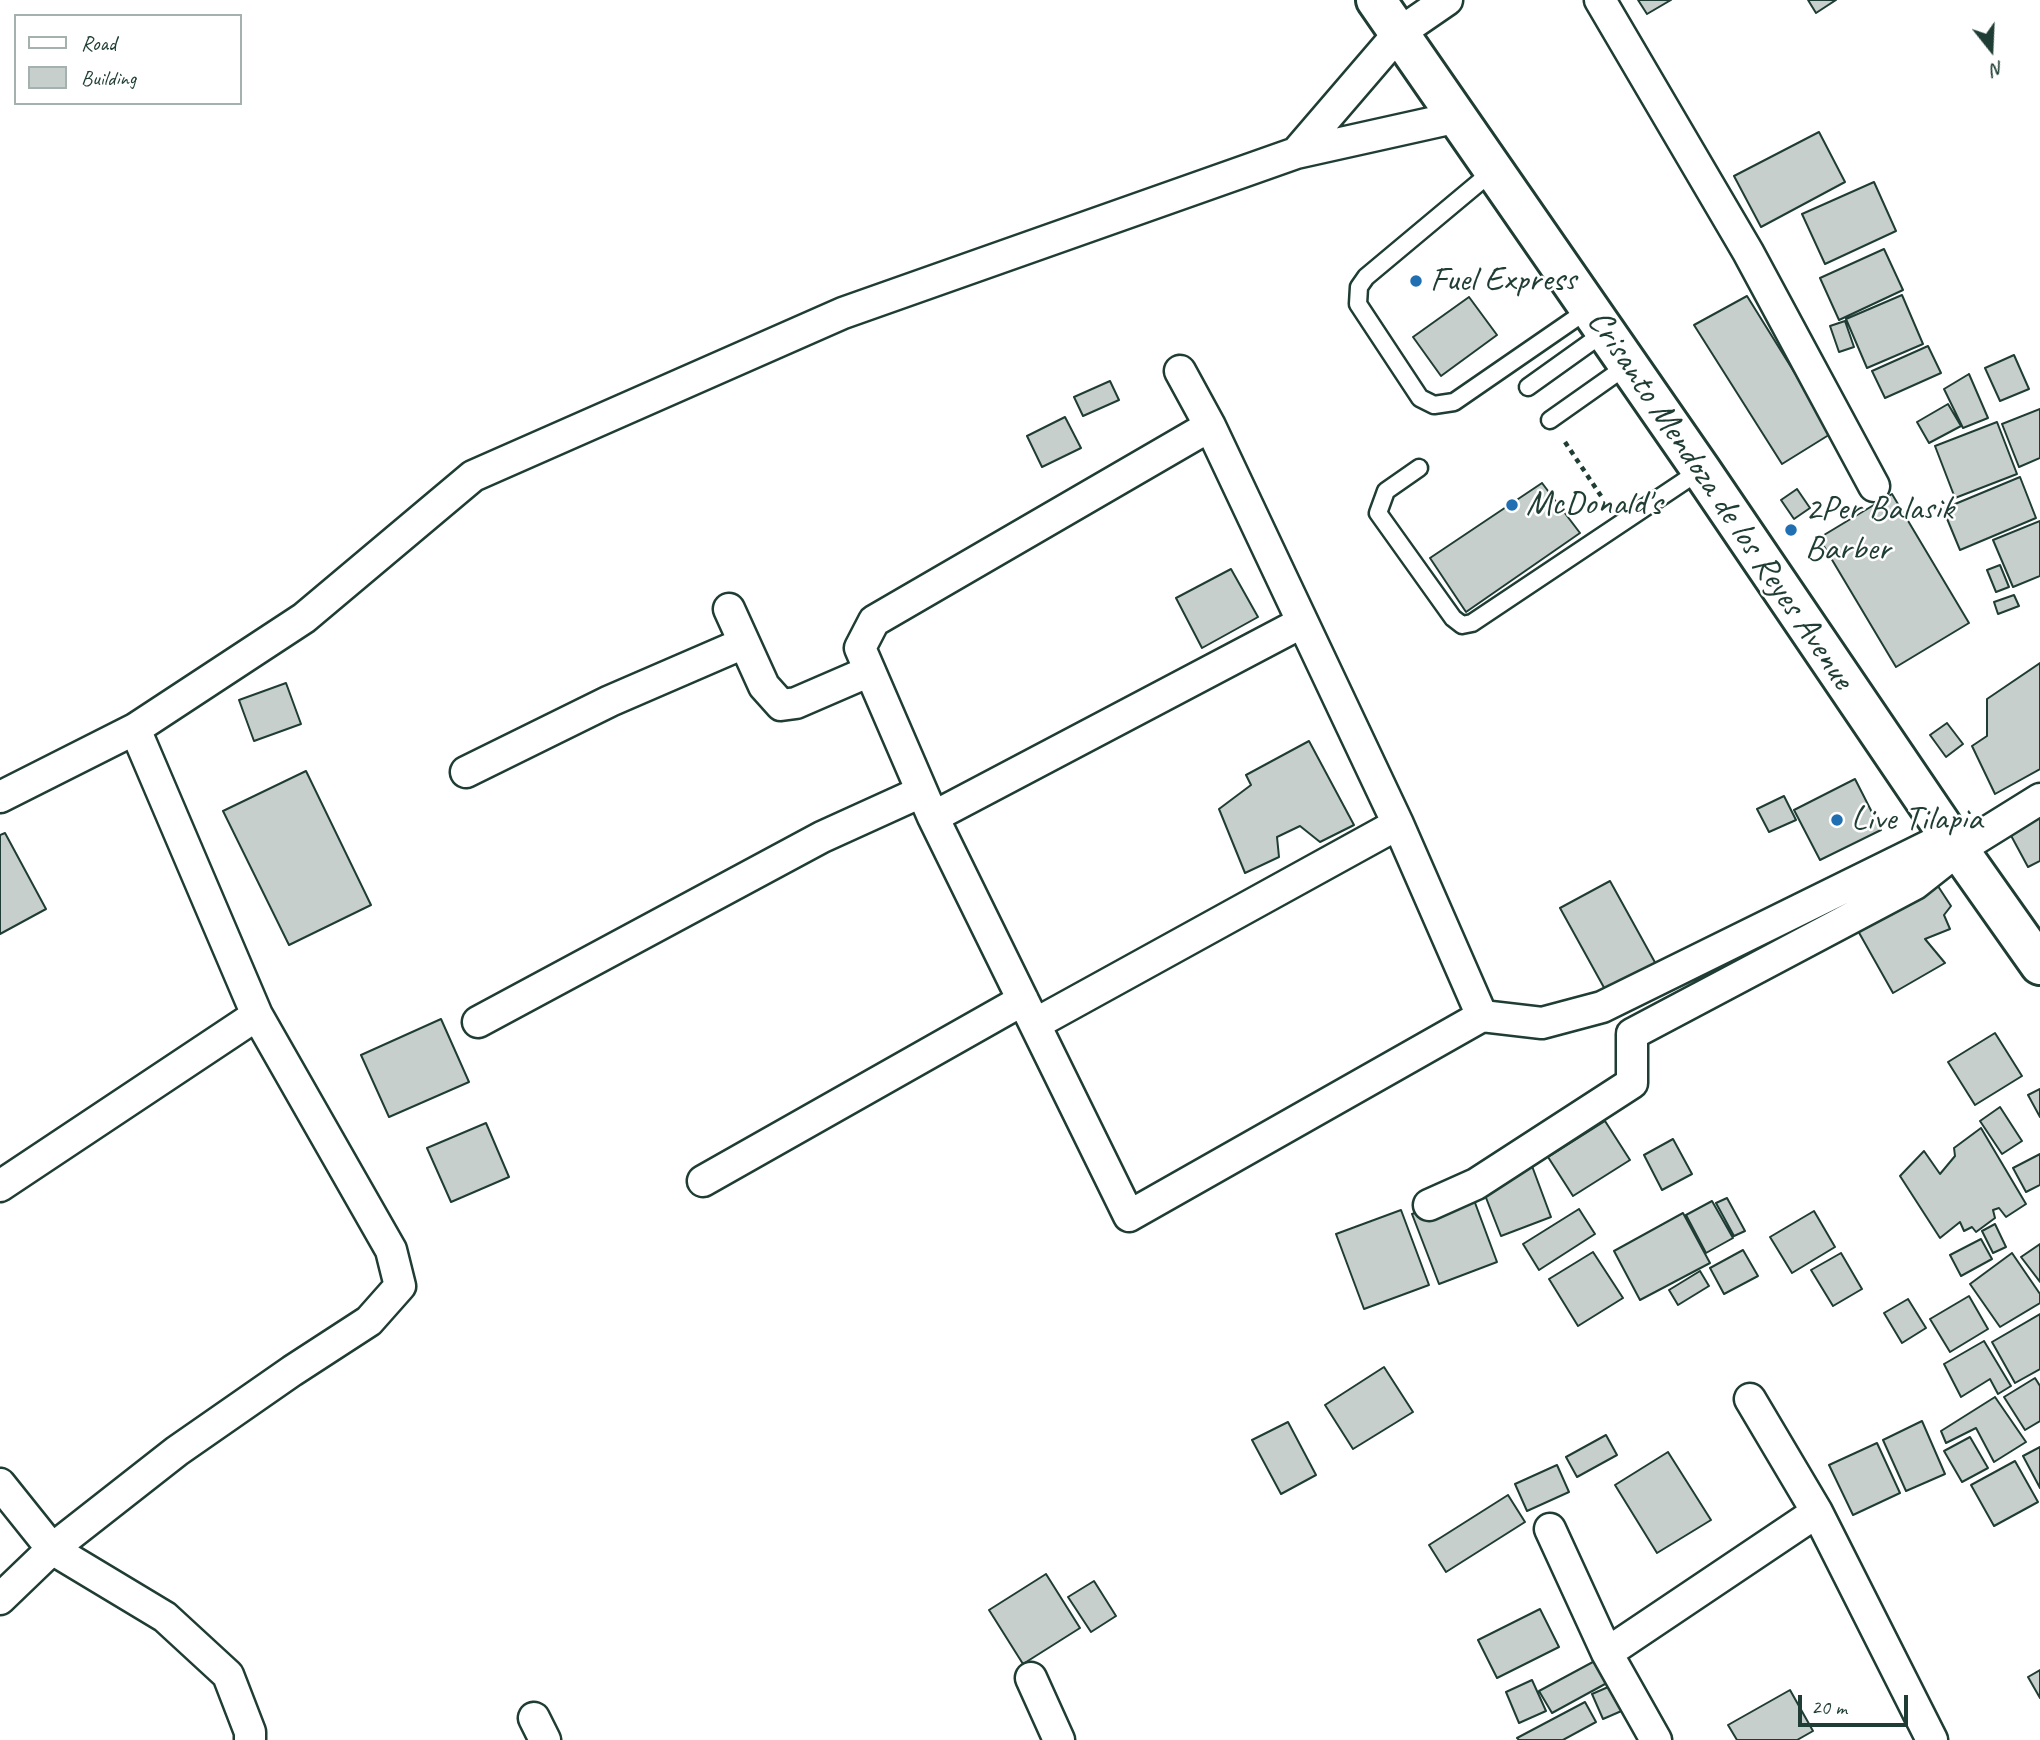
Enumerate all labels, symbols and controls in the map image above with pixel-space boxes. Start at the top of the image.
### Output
legend [14,14,242,105]
north arrow [1956,14,2026,84]
text: Road [81,30,116,56]
text: N [1988,56,2007,82]
text: Building [81,65,136,91]
place label: Fuel Express [1430,260,1576,302]
marker: Fuel Express [1408,273,1424,289]
street label: Crisanto Mendoza de los Reyes Avenue [1577,302,1863,698]
place label: McDonald's [1526,484,1662,526]
place label: 2Per Balasik Barber [1805,489,1953,571]
marker: McDonald's [1504,497,1520,513]
marker: 2Per Balasik Barber [1783,522,1799,538]
place label: Live Tilapia [1851,799,1982,841]
marker: Live Tilapia [1829,812,1845,828]
scale bar [1802,1680,1912,1724]
text: 20 m [1811,1694,1847,1720]

